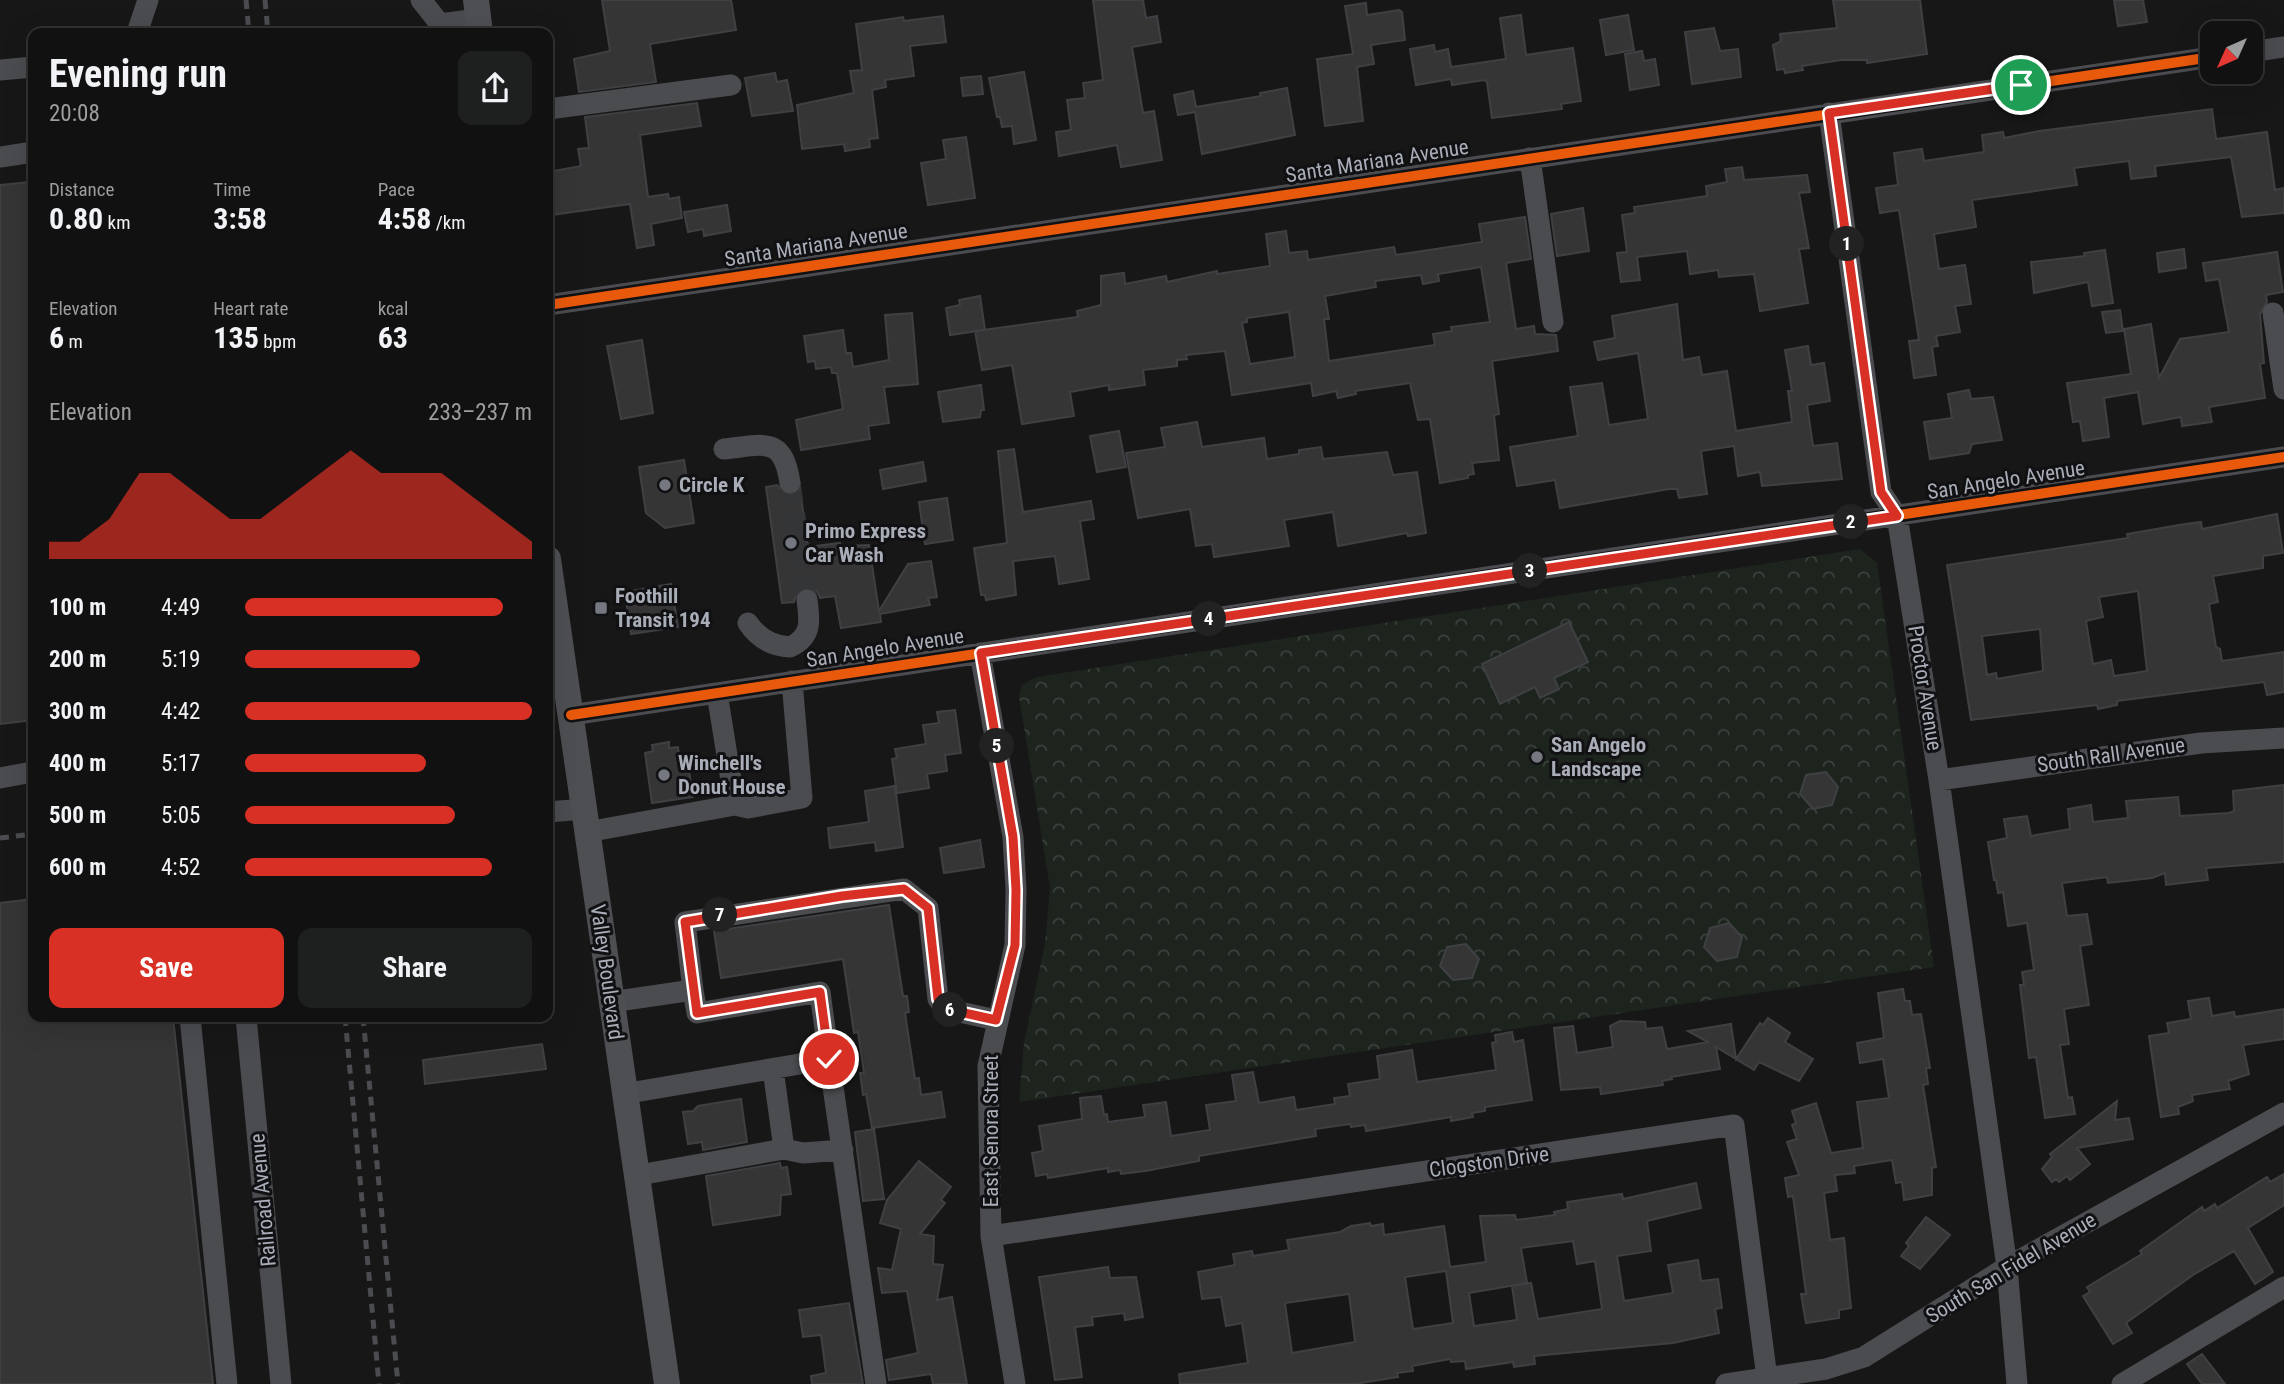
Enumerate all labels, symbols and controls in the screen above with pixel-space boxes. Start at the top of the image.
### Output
north arrow [2200,21,2263,84]
map controls [2200,21,2263,84]
button: share [458,51,532,125]
text: Evening run [49,52,227,96]
pin [1991,55,2051,115]
icon: arrive [2002,66,2040,104]
text: 20:08 [49,100,100,127]
street label: Santa Mariana Avenue [1284,135,1470,187]
text: Distance [49,178,114,201]
text: Time [213,178,251,201]
text: Pace [378,178,415,201]
text: 0.80 [49,201,103,236]
text: 3:58 [213,201,267,236]
text: 4:58 [378,201,431,236]
text: km [103,211,130,234]
text: /km [431,211,466,234]
street label: Santa Mariana Avenue [723,219,909,271]
pin: 1 [1829,226,1864,262]
text: 1 [1842,232,1851,255]
text: Elevation [49,297,117,320]
text: Heart rate [213,297,288,320]
text: kcal [378,297,408,320]
text: 6 [49,320,64,355]
text: 135 [213,320,259,355]
text: 63 [378,320,408,355]
text: m [64,330,83,353]
text: bpm [259,330,296,353]
text: Elevation [49,399,132,426]
text: 233–237 m [428,399,532,426]
street label: San Angelo Avenue [1926,456,2087,504]
place label: Circle K [679,473,745,497]
marker: Circle K [657,477,673,493]
pin: 2 [1834,504,1868,540]
text: 2 [1846,510,1855,533]
place label: Primo Express Car Wash [805,519,926,567]
marker: Primo Express Car Wash [783,535,799,551]
pin: 3 [1512,554,1548,588]
text: 3 [1525,559,1534,582]
place label: Foothill Transit 194 [615,584,711,632]
text: 100 m [49,594,106,621]
text: 4:49 [161,594,200,621]
marker: Foothill Transit 194 [593,600,609,616]
pin: 4 [1192,602,1226,636]
text: 4 [1204,607,1213,630]
street label: San Angelo Avenue [805,624,966,672]
street label: Proctor Avenue [1903,624,1947,752]
text: 200 m [49,646,106,673]
text: 5:19 [161,646,200,673]
text: 300 m [49,698,106,725]
text: 4:42 [161,698,200,725]
pin: 5 [979,728,1014,764]
place label: San Angelo Landscape [1551,733,1646,781]
street label: South Rall Avenue [2036,733,2187,777]
text: 5 [992,734,1001,757]
marker: San Angelo Landscape [1529,749,1545,765]
text: 400 m [49,750,106,777]
text: 5:17 [161,750,200,777]
place label: Winchell's Donut House [678,751,786,799]
marker: Winchell's Donut House [656,767,672,783]
text: 500 m [49,802,106,829]
text: 5:05 [161,802,200,829]
text: 600 m [49,854,106,881]
text: 4:52 [161,854,200,881]
pin: 7 [702,898,738,932]
street label: Valley Boulevard [586,903,628,1041]
text: 7 [715,903,724,926]
button: Save [49,928,284,1008]
button: Share [298,928,532,1008]
pin: 6 [932,992,968,1028]
text: 6 [945,998,954,1021]
pin [799,1029,859,1089]
icon: check [810,1040,848,1078]
street label: East Senora Street [979,1055,1003,1207]
street label: Railroad Avenue [245,1132,281,1267]
street label: Clogston Drive [1428,1142,1551,1182]
street label: South San Fidel Avenue [1922,1208,2100,1328]

